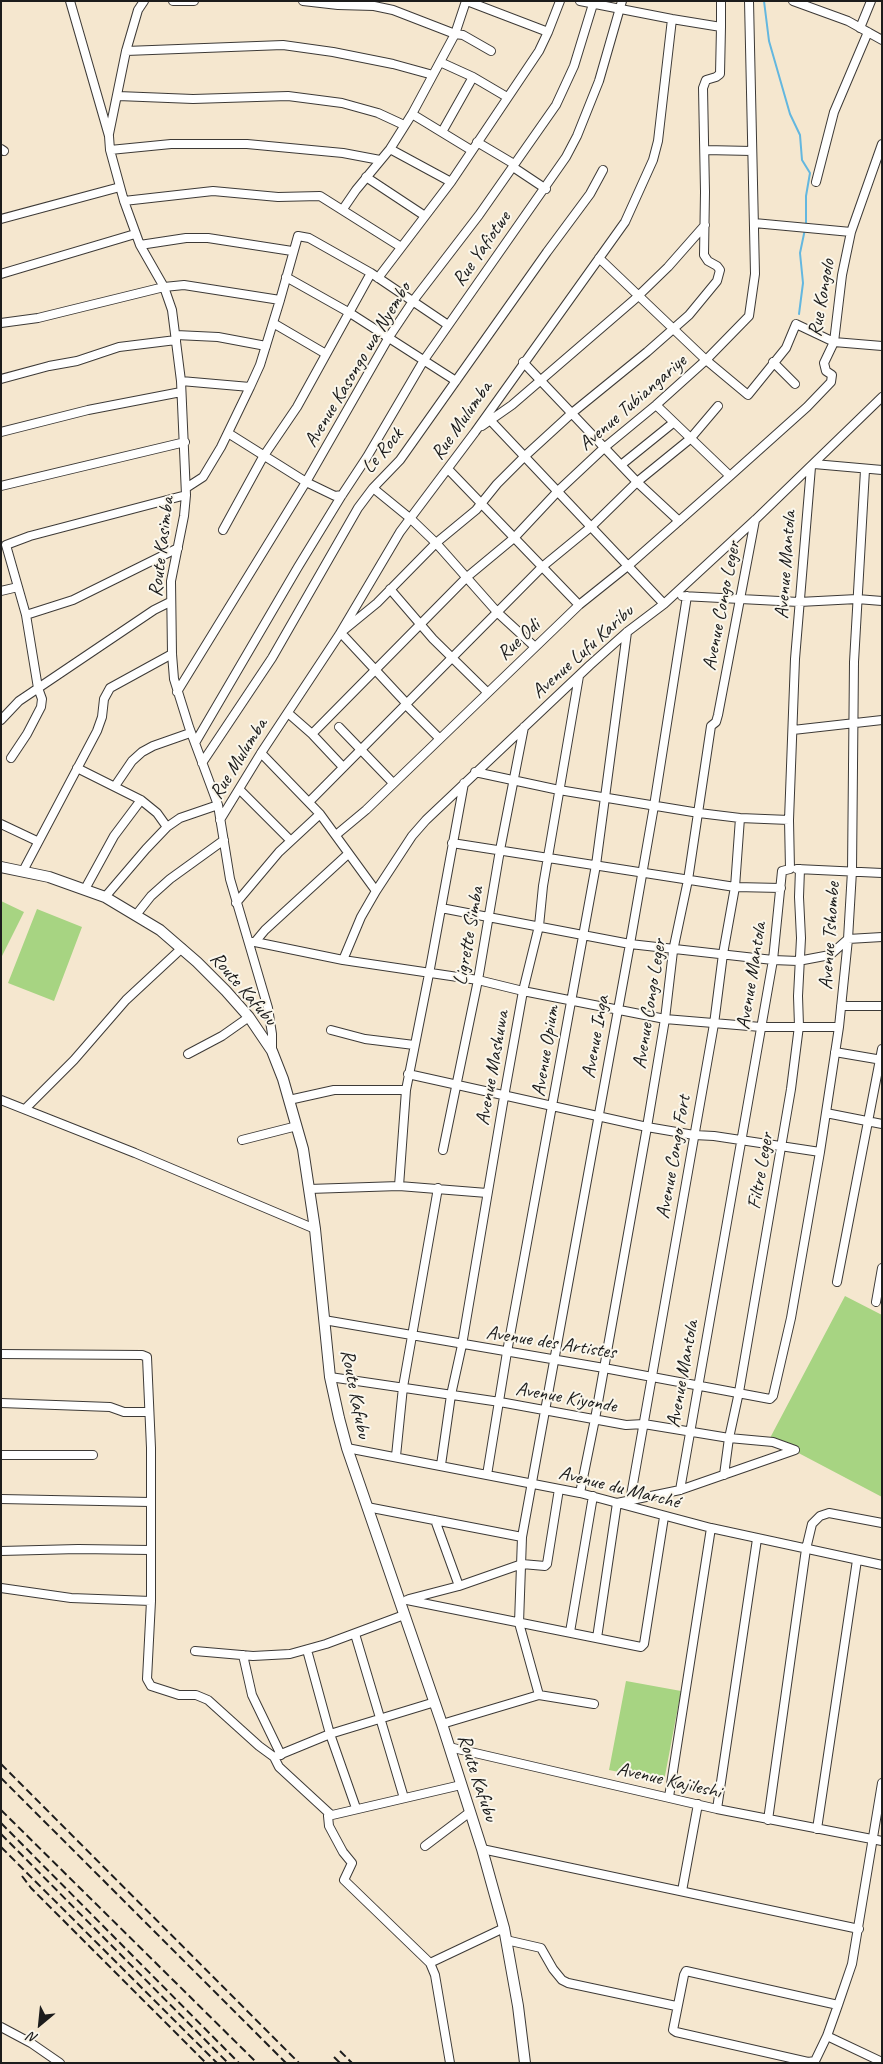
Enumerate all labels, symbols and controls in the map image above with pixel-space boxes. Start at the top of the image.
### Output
street label: Rue Yafiotwe [448,207,516,291]
street label: Rue Kongolo [803,257,841,339]
street label: Avenue Kasongo wa Nyembo [299,278,417,452]
street label: Avenue Tubiangariye [574,350,692,456]
street label: Rue Mulumba [426,377,498,465]
street label: Le Rock [357,423,409,479]
street label: Route Kasimba [144,496,180,598]
street label: Avenue Mantola [770,510,802,620]
street label: Avenue Congo Leger [698,539,746,673]
street label: Avenue Lufu Karibu [527,600,639,704]
street label: Rue Odi [492,614,546,666]
street label: Rue Mulumba [205,714,273,804]
street label: Avenue Tshombe [814,881,846,991]
street label: Ligrette Simba [449,885,489,987]
street label: Avenue Mantola [732,921,772,1031]
street label: Avenue Congo Leger [628,937,672,1071]
street label: Route Kafubu [204,947,282,1031]
street label: Avenue Inga [577,994,615,1080]
street label: Avenue Opium [527,1004,565,1098]
street label: Avenue Mashuwa [471,1009,515,1127]
street label: Avenue Congo Fort [651,1093,697,1221]
street label: Filtre Leger [742,1131,780,1211]
street label: Avenue Mantola [662,1319,704,1429]
street label: Avenue des Artistes [484,1321,618,1365]
street label: Route Kafubu [335,1347,375,1441]
street label: Avenue Kiyonde [514,1377,618,1419]
street label: Avenue du Marché [556,1461,682,1515]
street label: Route Kafubu [452,1731,502,1825]
street label: Avenue Kajileshi [615,1757,723,1805]
north arrow [15,1999,65,2049]
text: N [25,2028,41,2047]

